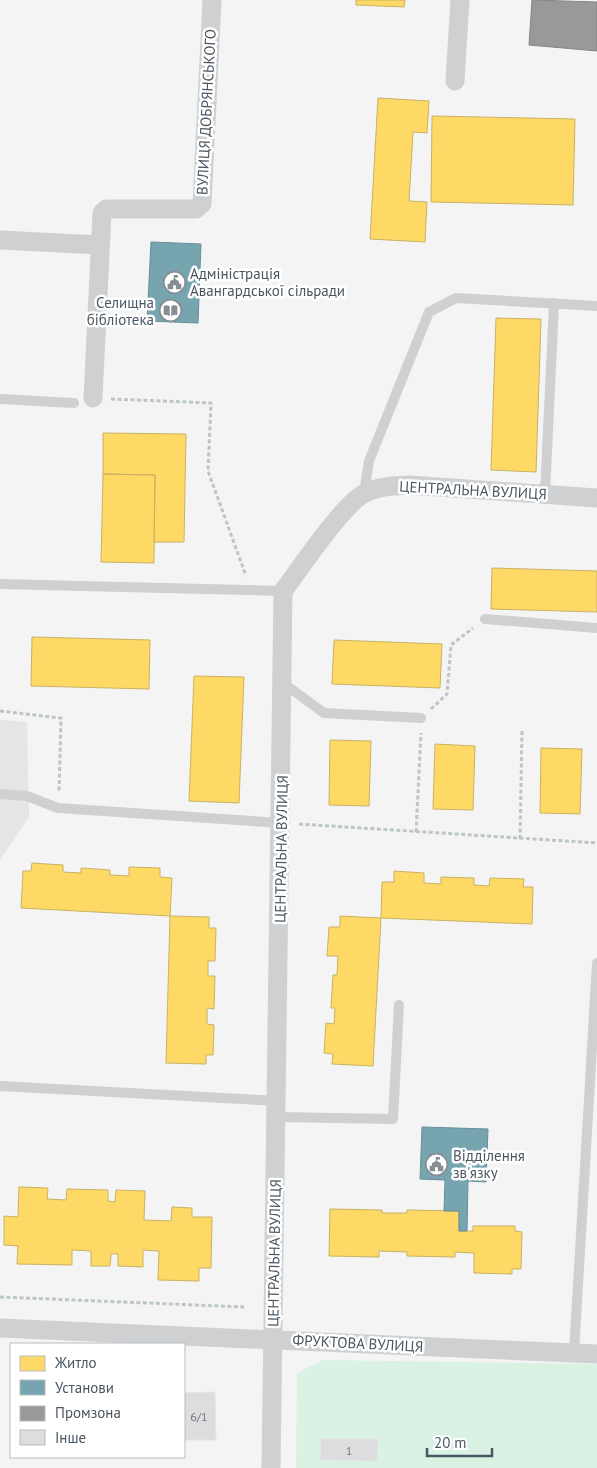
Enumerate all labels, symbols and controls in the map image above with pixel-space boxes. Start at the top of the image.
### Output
street label: ВУЛИЦЯ ДОБРЯНСЬКОГО [192,28,220,196]
place label: Адміністрація Авангардської сільради [190,264,345,300]
public building icon: Адміністрація Авангардської сільради [162,270,186,294]
place label: Селищна бібліотека [87,293,154,329]
library icon: Селищна бібліотека [158,299,182,323]
street label: ЦЕНТРАЛЬНА ВУЛИЦЯ [399,477,547,503]
street label: ЦЕНТРАЛЬНА ВУЛИЦЯ [270,775,292,923]
place label: Відділення зв'язку [453,1146,525,1182]
public building icon: Відділення зв'язку [425,1152,449,1176]
street label: ЦЕНТРАЛЬНА ВУЛИЦЯ [263,1179,285,1327]
street label: ФРУКТОВА ВУЛИЦЯ [292,1330,424,1356]
legend [10,1343,185,1458]
text: Житло [54,1353,97,1372]
text: Установи [55,1378,114,1397]
text: Промзона [55,1403,121,1422]
house number: 6/1 [190,1409,208,1424]
scale bar [427,1426,492,1458]
text: Інше [55,1428,86,1447]
text: 20 m [434,1433,467,1452]
house number: 1 [346,1443,352,1458]

